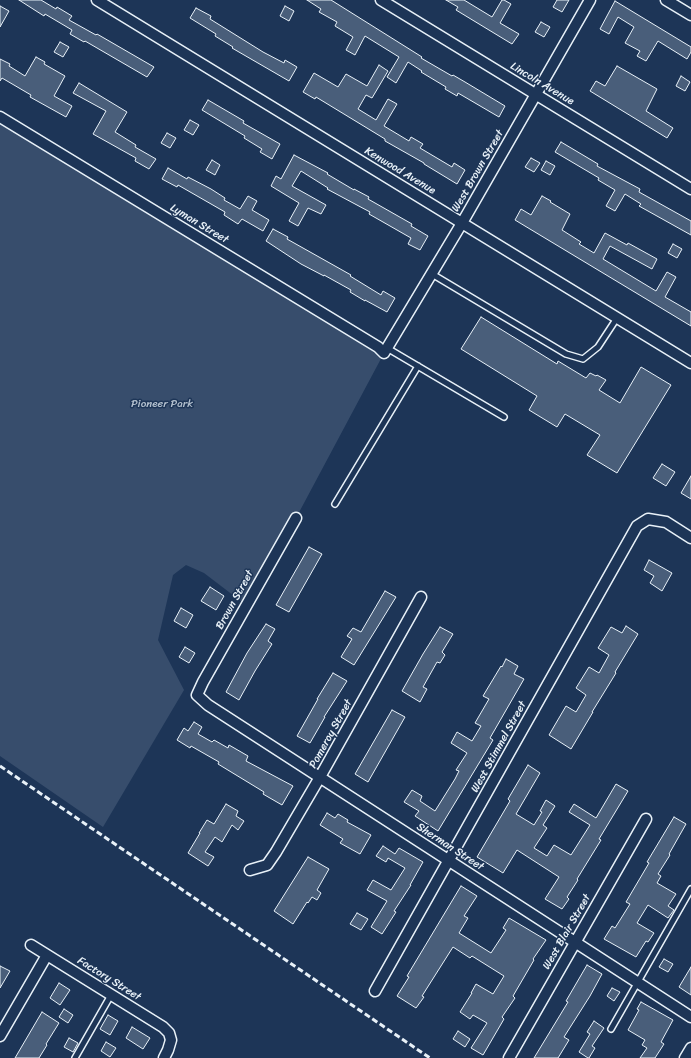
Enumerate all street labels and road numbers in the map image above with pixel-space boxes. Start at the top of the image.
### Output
street label: Lincoln Avenue [508,60,576,108]
street label: West Brown Street [449,128,507,214]
street label: Kenwood Avenue [362,145,438,197]
street label: Lyman Street [168,201,230,247]
street label: Brown Street [213,568,257,632]
street label: Pomeroy Street [307,697,355,771]
street label: West Stimmel Street [468,699,530,795]
street label: Sherman Street [414,820,486,874]
street label: West Blair Street [540,892,594,972]
street label: Factory Street [75,954,143,1004]

